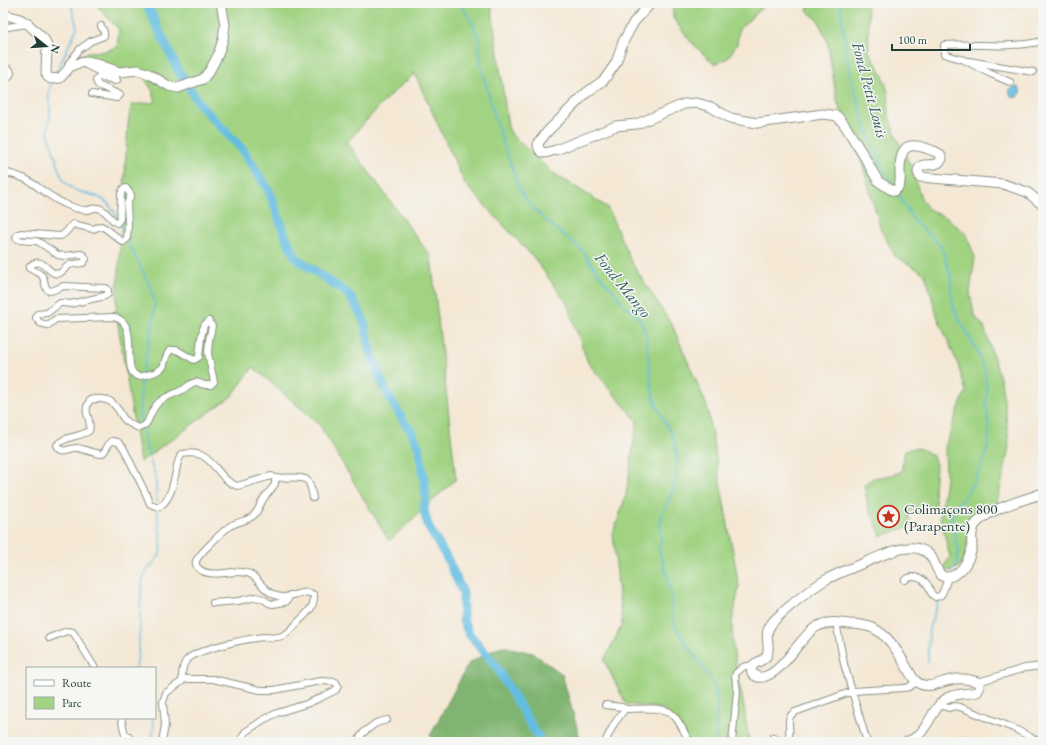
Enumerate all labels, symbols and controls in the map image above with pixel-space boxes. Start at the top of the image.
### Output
north arrow [26,26,66,66]
scale bar [892,26,970,52]
text: 100 m [898,32,928,48]
water label: Fond Petit Louis [847,39,893,141]
text: N [48,43,64,55]
water label: Fond Mango [589,247,656,322]
place label: Colimaçons 800 (Parapente) [904,499,997,535]
place icon: Colimaçons 800 (Parapente) [875,504,901,530]
legend [26,667,156,719]
text: Route [62,675,92,691]
text: Parc [62,695,82,711]

